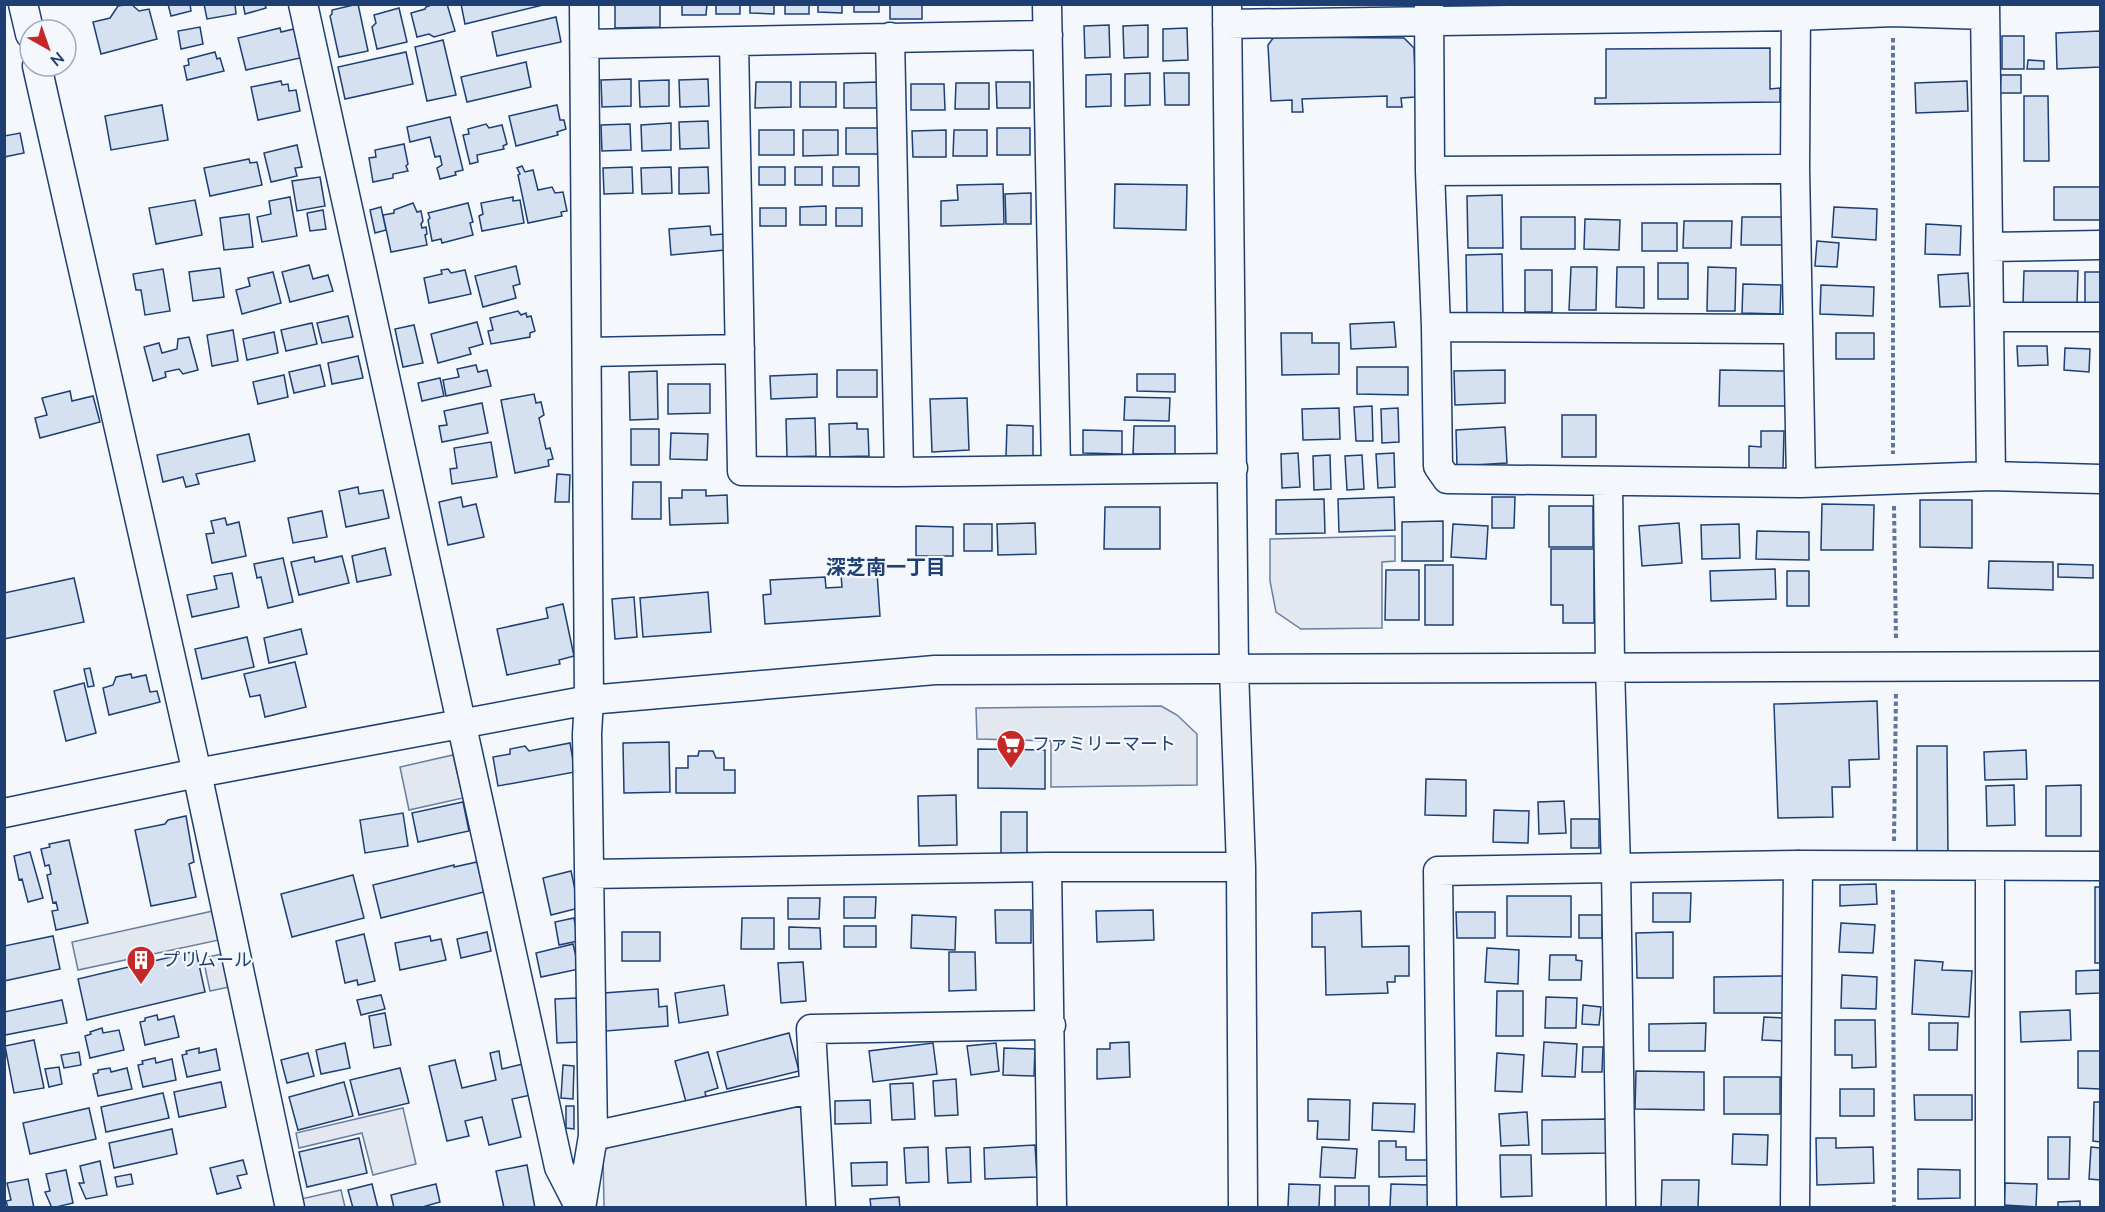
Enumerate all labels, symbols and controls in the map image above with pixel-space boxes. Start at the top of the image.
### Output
north arrow [18,18,78,78]
text: N [45,46,69,71]
district label: 深芝南一丁目 [826,554,946,581]
supermarket icon: ファミリーマート [995,728,1027,770]
place label: ファミリーマート [1032,732,1176,756]
building icon: プリムール [125,944,157,986]
place label: プリムール [162,948,252,972]

